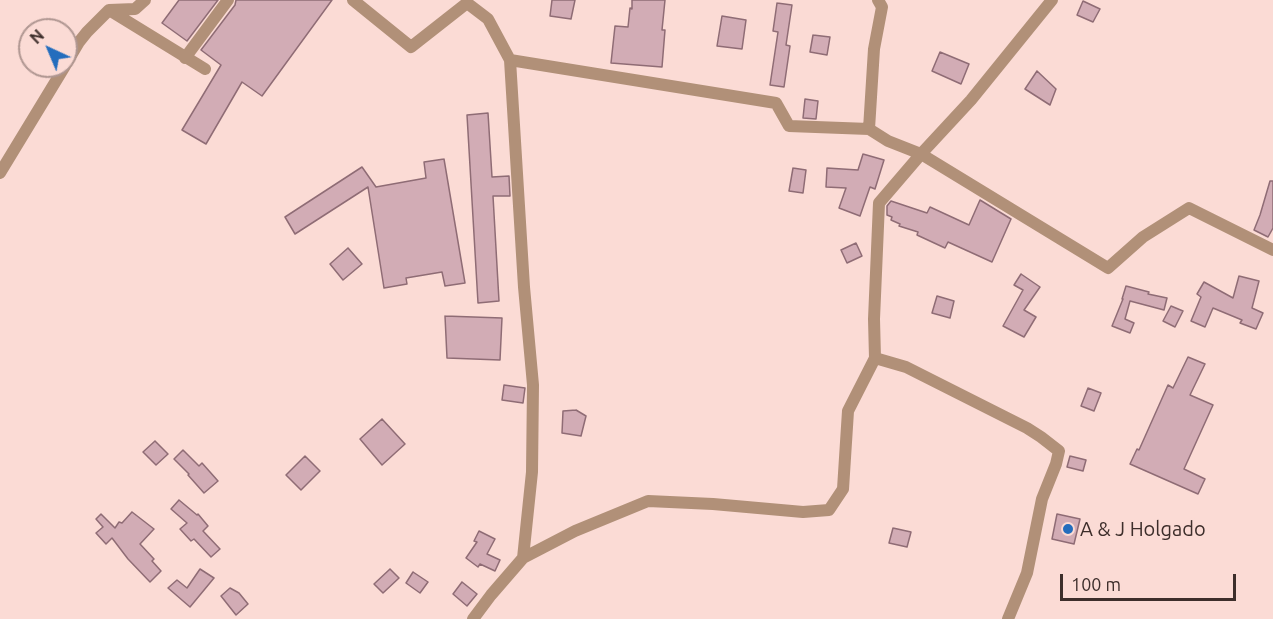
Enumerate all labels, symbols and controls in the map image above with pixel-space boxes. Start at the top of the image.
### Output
north arrow [18,18,78,78]
text: N [26,26,47,47]
place label: A & J Holgado [1080,517,1206,541]
marker: A & J Holgado [1061,522,1075,536]
scale bar [1063,562,1238,600]
text: 100 m [1071,574,1121,594]

